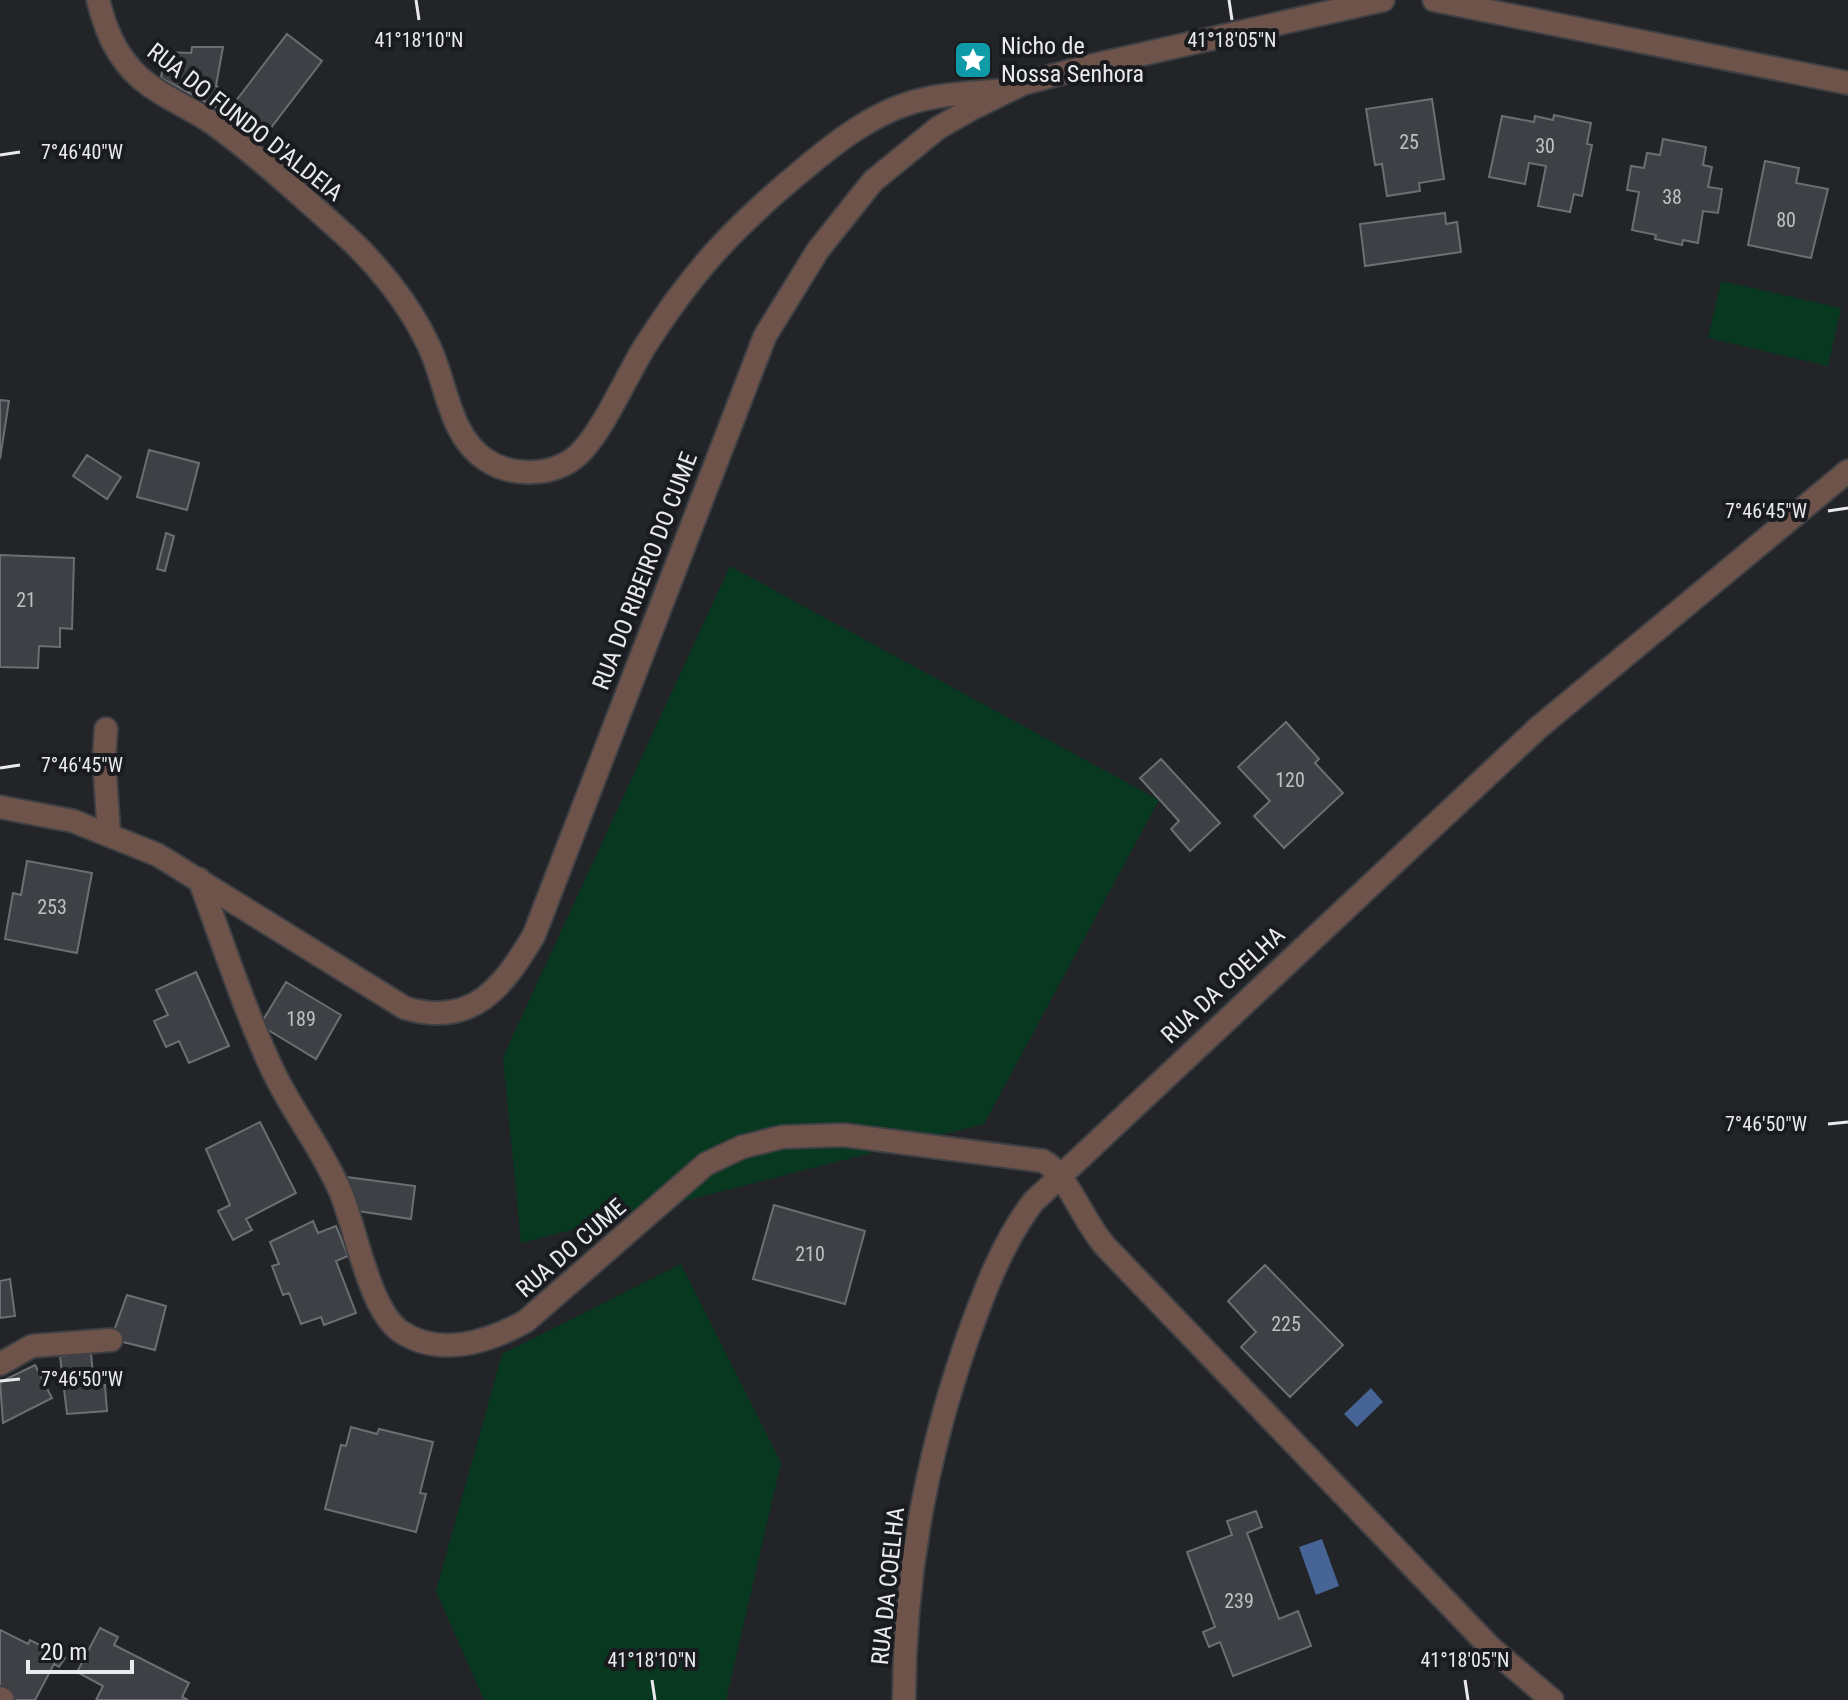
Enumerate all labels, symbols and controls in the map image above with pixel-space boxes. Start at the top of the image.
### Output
text: 41°18'10"N [374,28,464,52]
text: 41°18'05"N [1187,28,1277,52]
place label: Nicho de Nossa Senhora [1001,32,1144,88]
street label: RUA DO FUNDO D'ALDEIA [142,37,348,207]
place icon: Nicho de Nossa Senhora [952,39,994,81]
house number: 25 [1399,130,1419,154]
house number: 30 [1535,134,1555,158]
text: 7°46'40"W [41,140,123,164]
house number: 38 [1662,185,1682,209]
house number: 80 [1776,208,1796,232]
street label: RUA DO RIBEIRO DO CUME [587,448,703,694]
text: 7°46'45"W [1725,499,1807,523]
house number: 21 [16,588,36,612]
text: 7°46'45"W [41,753,123,777]
house number: 120 [1275,768,1305,792]
house number: 253 [37,895,67,919]
street label: RUA DA COELHA [1156,921,1291,1049]
house number: 189 [286,1007,316,1031]
text: 7°46'50"W [1725,1112,1807,1136]
street label: RUA DO CUME [510,1193,632,1303]
house number: 210 [795,1242,825,1266]
house number: 225 [1271,1312,1301,1336]
text: 7°46'50"W [41,1367,123,1391]
street label: RUA DA COELHA [866,1506,910,1666]
house number: 239 [1224,1589,1254,1613]
scale bar [28,1624,132,1674]
text: 20 m [40,1638,87,1666]
text: 41°18'10"N [607,1648,697,1672]
text: 41°18'05"N [1420,1648,1510,1672]

